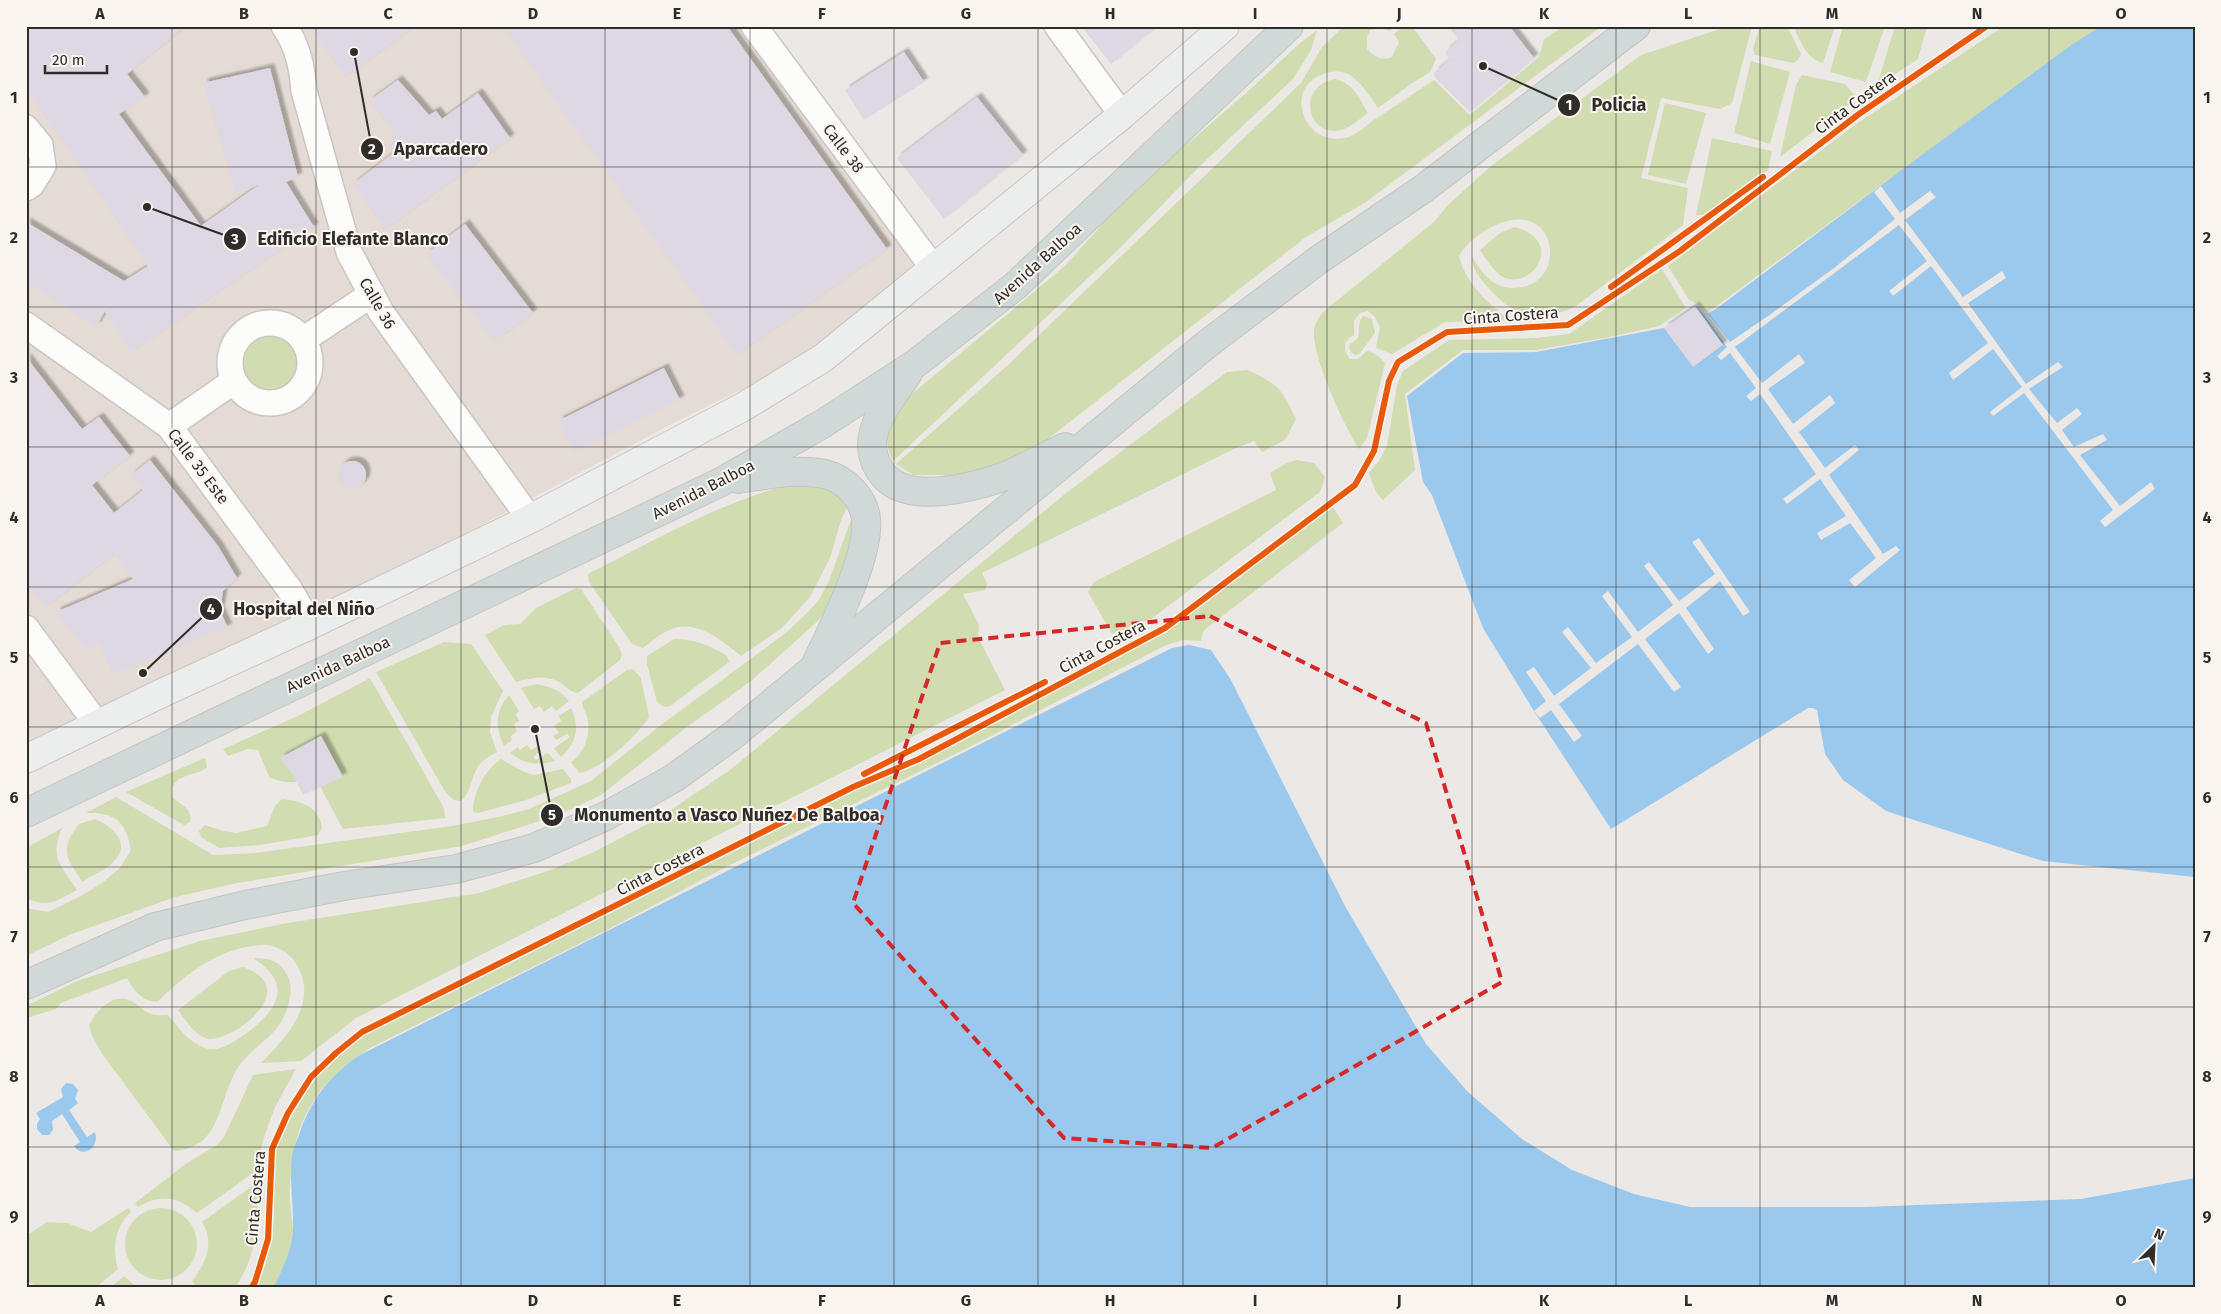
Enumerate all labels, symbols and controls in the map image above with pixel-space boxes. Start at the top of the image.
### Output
text: A [94,4,105,23]
text: B [239,4,249,23]
text: C [383,4,393,23]
text: D [528,4,538,23]
text: E [673,4,681,23]
text: F [818,4,826,23]
text: G [961,4,971,23]
text: H [1105,4,1115,23]
text: I [1253,4,1257,23]
text: J [1395,4,1402,23]
text: K [1539,4,1550,23]
text: L [1684,4,1692,23]
text: M [1826,4,1839,23]
text: N [1972,4,1982,23]
text: O [2115,4,2127,23]
scale bar [45,42,108,74]
text: 20 m [52,51,85,69]
street label: Cinta Costera [1811,67,1900,138]
text: 1 [10,88,18,107]
text: 1 [2203,88,2211,107]
callout: Policia [1556,89,1656,122]
text: Policia [1592,94,1647,116]
text: 1 [1566,96,1572,114]
street label: Calle 38 [819,120,868,177]
callout: Aparcadero [359,132,498,165]
text: Aparcadero [393,138,488,160]
text: 2 [368,140,376,158]
street label: Avenida Balboa [989,219,1085,308]
callout: Edificio Elefante Blanco [223,222,459,255]
text: 2 [10,228,18,247]
text: Edificio Elefante Blanco [257,228,449,250]
text: 2 [2203,228,2211,247]
text: 3 [230,230,239,248]
street label: Calle 36 [355,274,400,332]
street label: Cinta Costera [1463,303,1559,328]
text: 3 [9,368,18,387]
text: 3 [2202,368,2211,387]
street label: Calle 35 Este [164,425,233,508]
street label: Avenida Balboa [649,455,758,523]
text: 4 [9,508,19,527]
text: 4 [2202,508,2212,527]
callout: Hospital del Niño [198,593,385,626]
text: Hospital del Niño [233,598,375,620]
text: 4 [207,600,216,618]
street label: Cinta Costera [1056,616,1149,677]
street label: Avenida Balboa [283,632,393,697]
text: 5 [10,648,19,667]
text: 5 [2203,648,2212,667]
text: 6 [9,788,19,807]
text: 6 [2202,788,2212,807]
callout: Monumento a Vasco Nuñez De Balboa [540,799,890,832]
text: Monumento a Vasco Nuñez De Balboa [574,804,880,826]
text: 5 [548,806,556,824]
street label: Cinta Costera [613,839,707,900]
text: 7 [10,927,18,946]
text: 7 [2203,927,2211,946]
text: 8 [9,1067,19,1086]
text: 8 [2202,1067,2212,1086]
street label: Cinta Costera [242,1150,269,1246]
text: 9 [10,1207,19,1226]
text: 9 [2203,1207,2212,1226]
north arrow [2128,1222,2178,1272]
text: N [2151,1225,2167,1244]
text: A [94,1291,105,1310]
text: B [239,1291,249,1310]
text: C [383,1291,393,1310]
text: D [528,1291,538,1310]
text: E [673,1291,681,1310]
text: F [818,1291,826,1310]
text: G [961,1291,971,1310]
text: H [1105,1291,1115,1310]
text: I [1253,1291,1257,1310]
text: J [1395,1291,1402,1310]
text: K [1539,1291,1550,1310]
text: L [1684,1291,1692,1310]
text: M [1826,1291,1839,1310]
text: N [1972,1291,1982,1310]
text: O [2115,1291,2127,1310]

